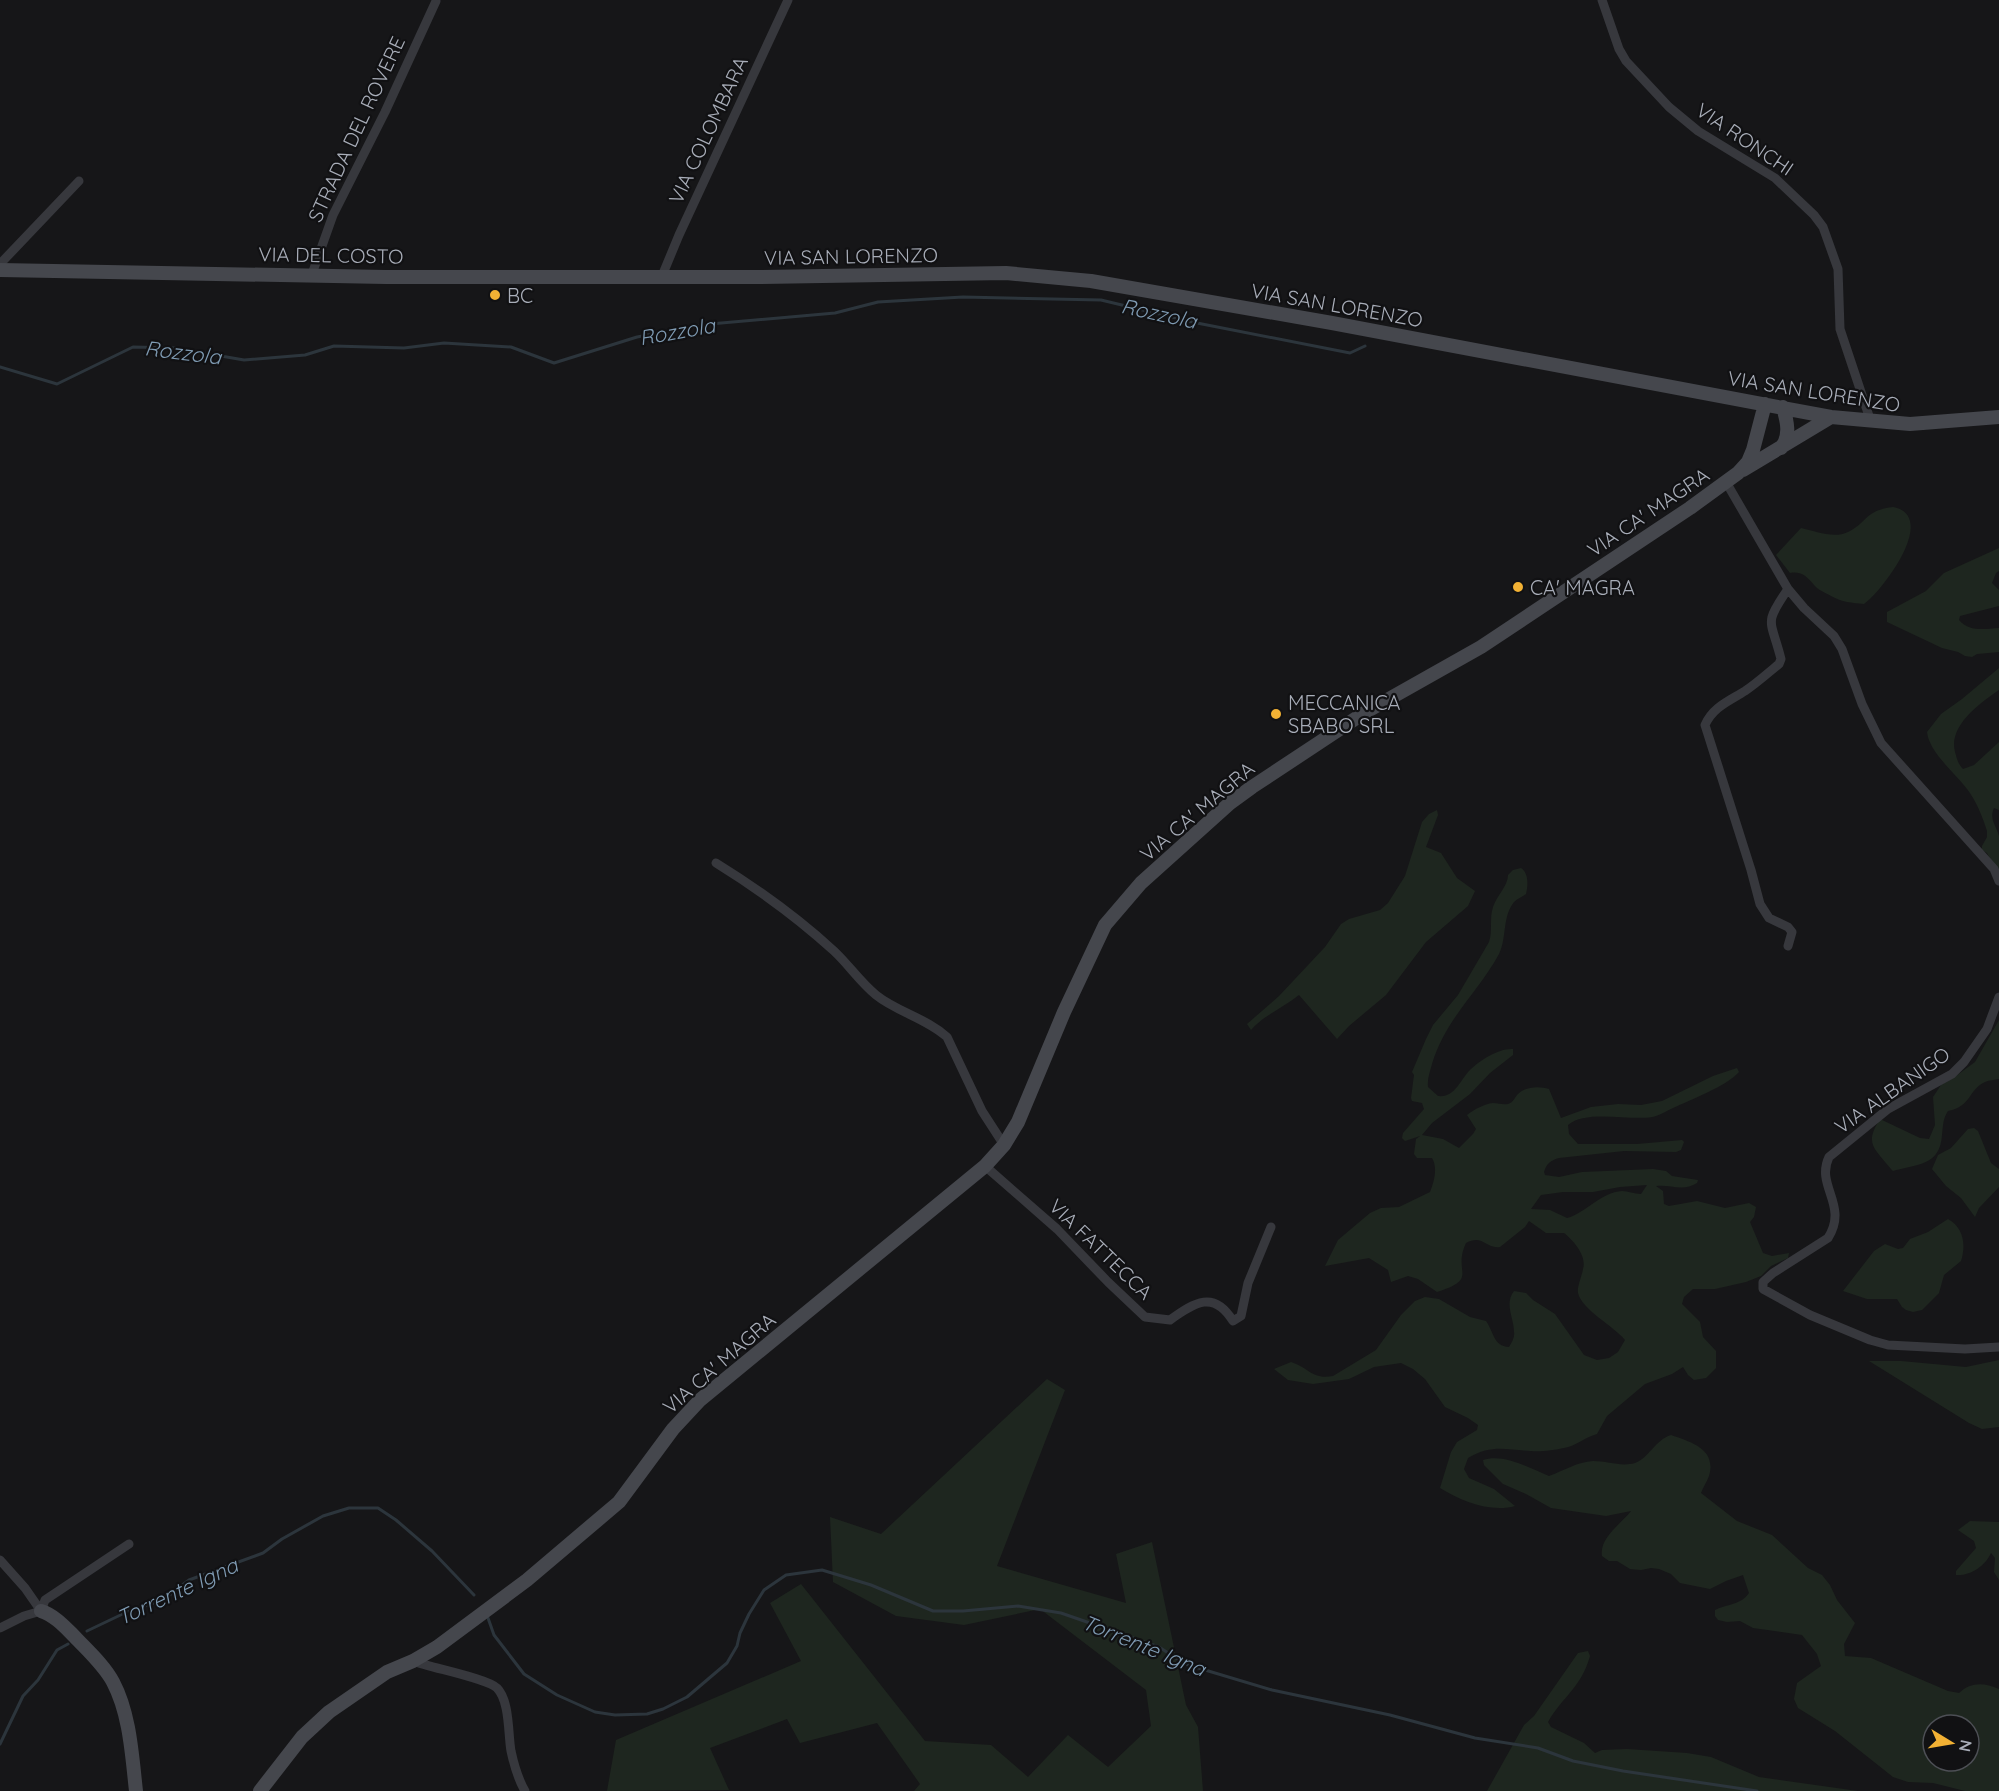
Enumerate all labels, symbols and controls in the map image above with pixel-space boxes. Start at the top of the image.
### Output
street label: STRADA DEL ROVERE [302,32,410,226]
street label: VIA COLOMBARA [663,52,753,208]
street label: VIA RONCHI [1691,97,1799,181]
street label: VIA DEL COSTO [258,241,404,269]
street label: VIA SAN LORENZO [764,242,938,270]
street label: VIA SAN LORENZO [1249,278,1425,332]
place label: BC [507,283,533,308]
marker: BC [488,288,502,302]
water label: Rozzola [1119,292,1200,334]
water label: Rozzola [637,311,718,350]
water label: Rozzola [143,334,224,370]
street label: VIA SAN LORENZO [1726,365,1902,417]
street label: VIA CA' MAGRA [1582,462,1714,562]
place label: CA' MAGRA [1530,575,1635,600]
marker: CA' MAGRA [1511,580,1525,594]
place label: MECCANICA SBABO SRL [1288,690,1401,738]
marker: MECCANICA SBABO SRL [1269,707,1283,721]
street label: VIA CA' MAGRA [1135,756,1259,866]
street label: VIA ALBANIGO [1830,1041,1954,1139]
street label: VIA FATTECCA [1044,1193,1158,1305]
street label: VIA CA' MAGRA [657,1307,781,1419]
water label: Torrente Igna [112,1551,243,1630]
water label: Torrente Igna [1079,1609,1210,1682]
north arrow [1921,1713,1981,1773]
text: N [1955,1738,1977,1754]

